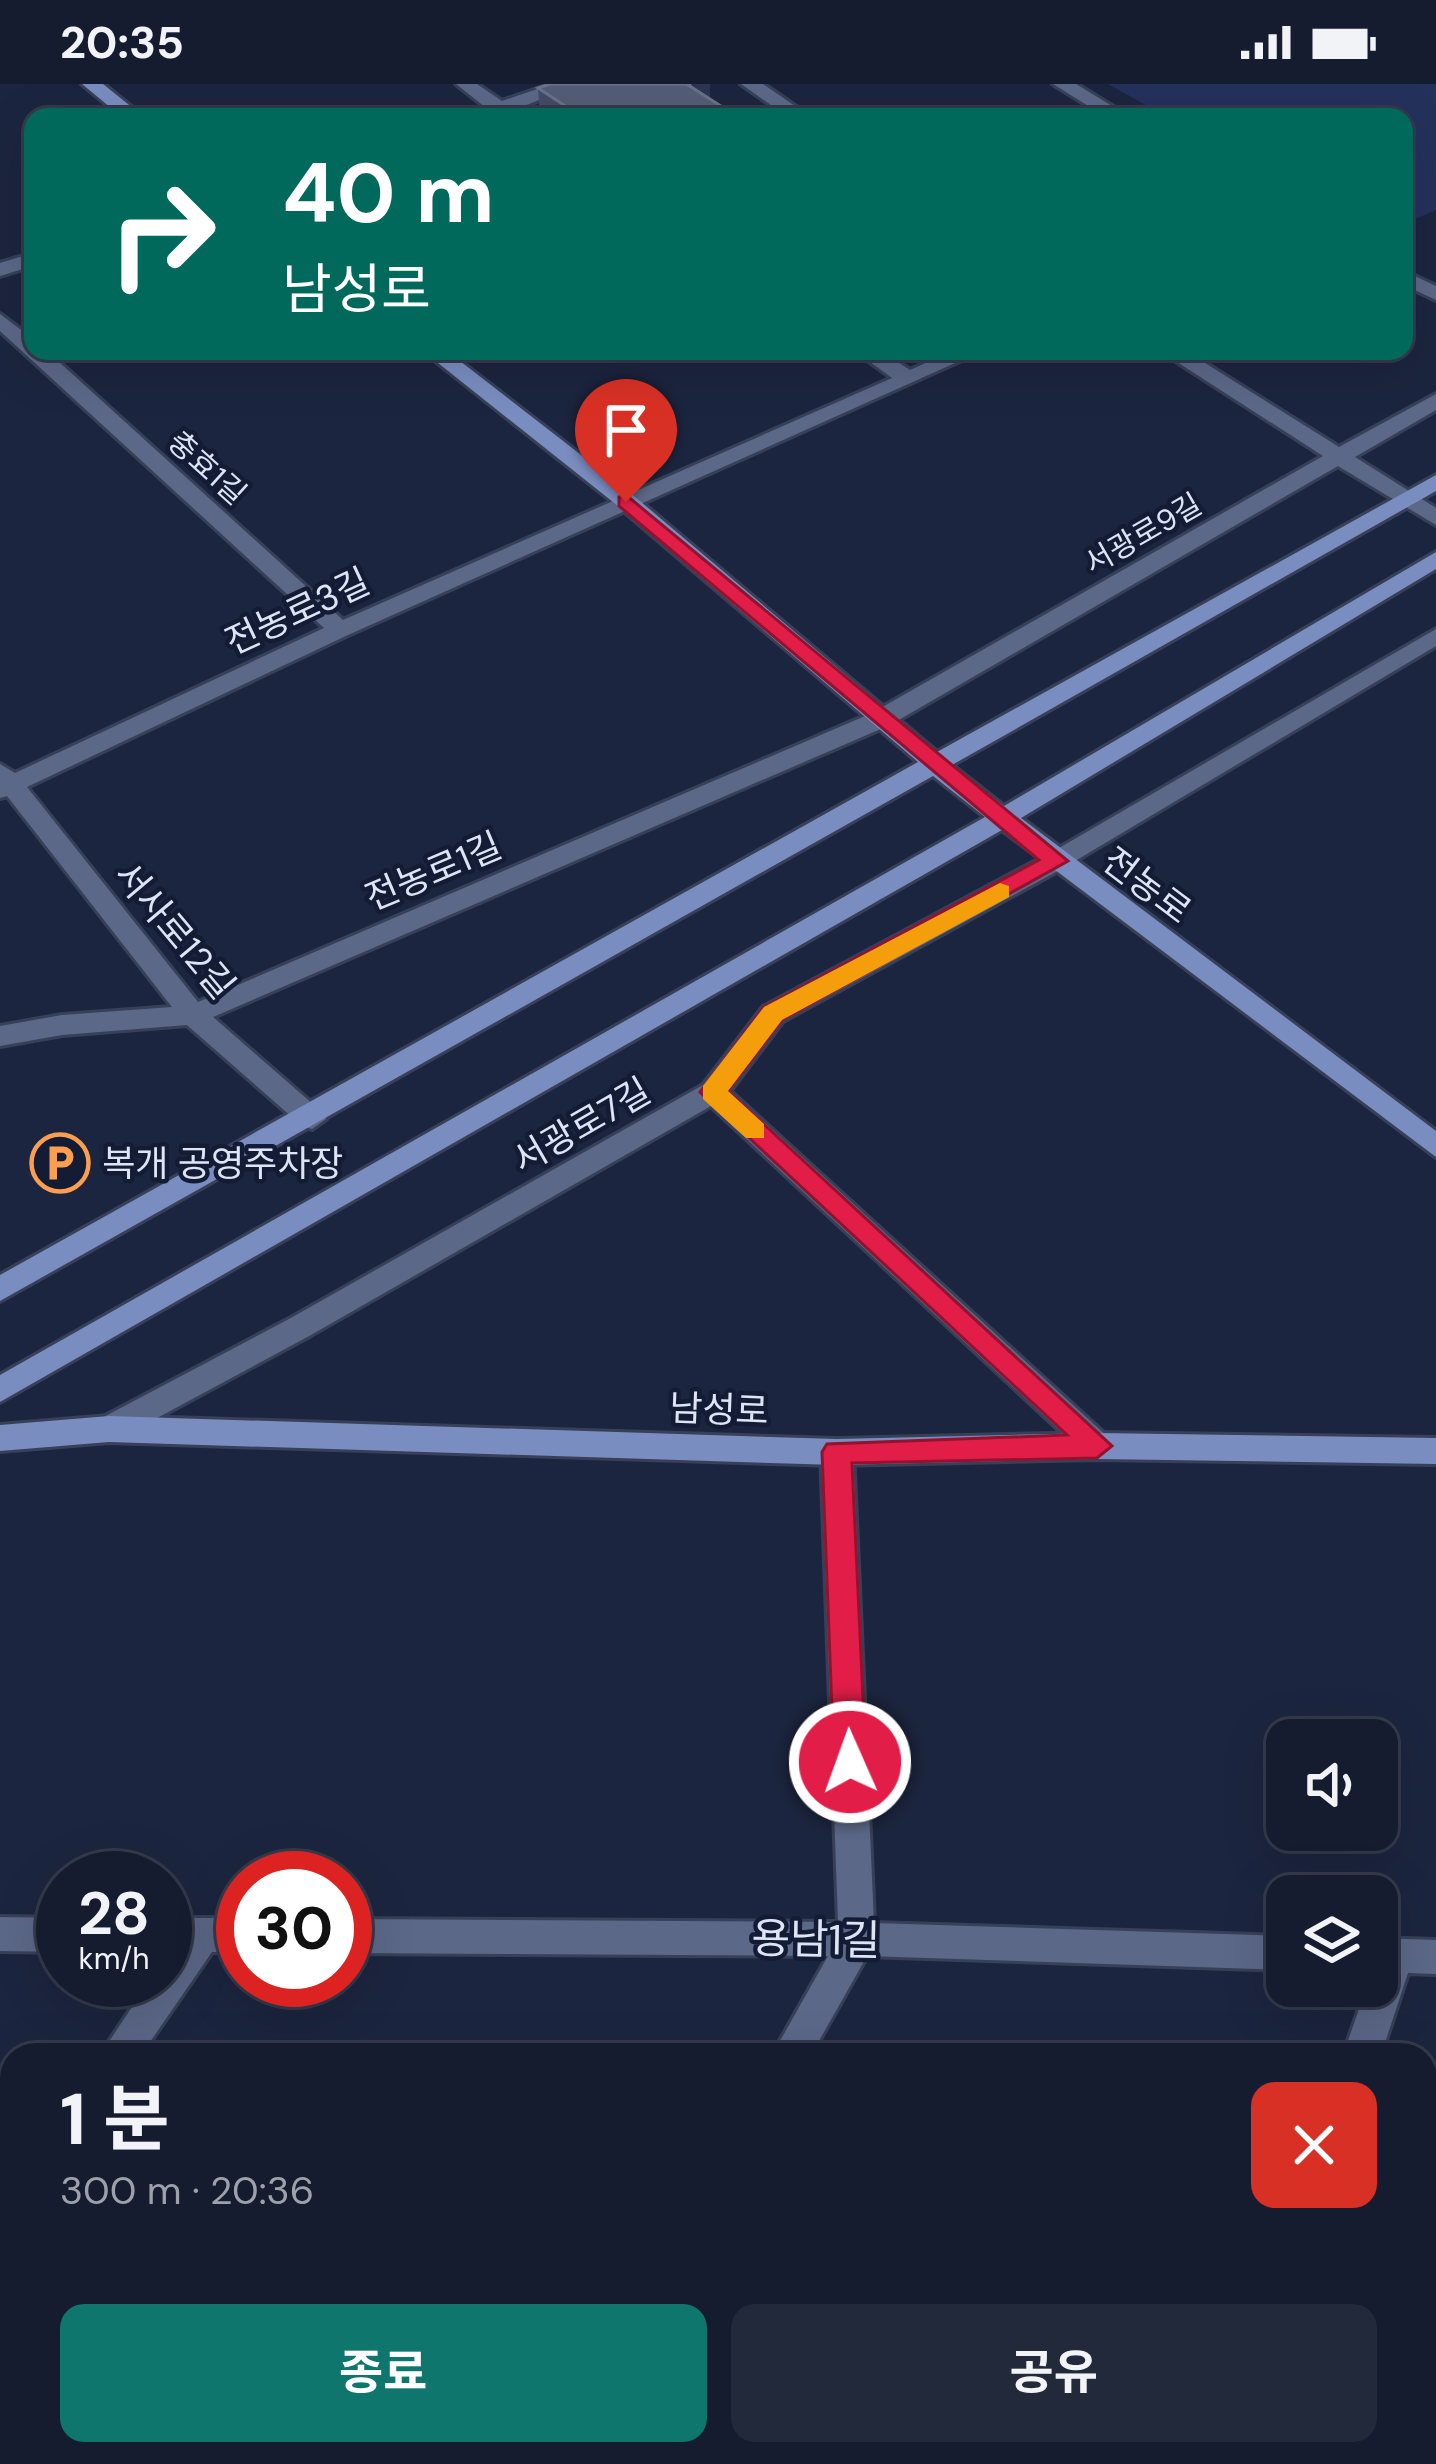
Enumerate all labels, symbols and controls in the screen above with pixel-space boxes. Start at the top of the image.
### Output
text: 20:35 [60,13,184,72]
text: 40 m [282,139,495,248]
icon: right [84,156,240,312]
text: 남성로 [282,254,431,325]
pin [575,379,677,502]
icon: arrive [593,397,659,463]
street label: 충효1길 [160,422,255,513]
street label: 서광로9길 [1077,484,1208,583]
street label: 전농로3길 [218,558,377,665]
street label: 전농로1길 [358,822,509,921]
street label: 전농로 [1093,837,1201,934]
street label: 서사로12길 [104,852,245,1008]
street label: 서광로7길 [504,1067,659,1184]
parking icon: 복개 공영주차장 [29,1132,91,1194]
place label: 복개 공영주차장 [102,1140,343,1187]
street label: 남성로 [669,1384,769,1435]
position arrow [787,1699,913,1825]
map controls [1266,1719,1398,2007]
button: sound [1266,1719,1398,1851]
speed limit sign: 30 [216,1851,372,2007]
text: 28 [78,1874,150,1953]
button: layers [1266,1875,1398,2007]
street label: 용남1길 [751,1911,881,1968]
text: km/h [79,1939,149,1978]
text: 1 분 [60,2073,169,2166]
button: close [1251,2082,1377,2208]
text: 300 m · 20:36 [60,2165,314,2216]
button: 종료 [60,2304,707,2442]
button: 공유 [731,2304,1377,2442]

